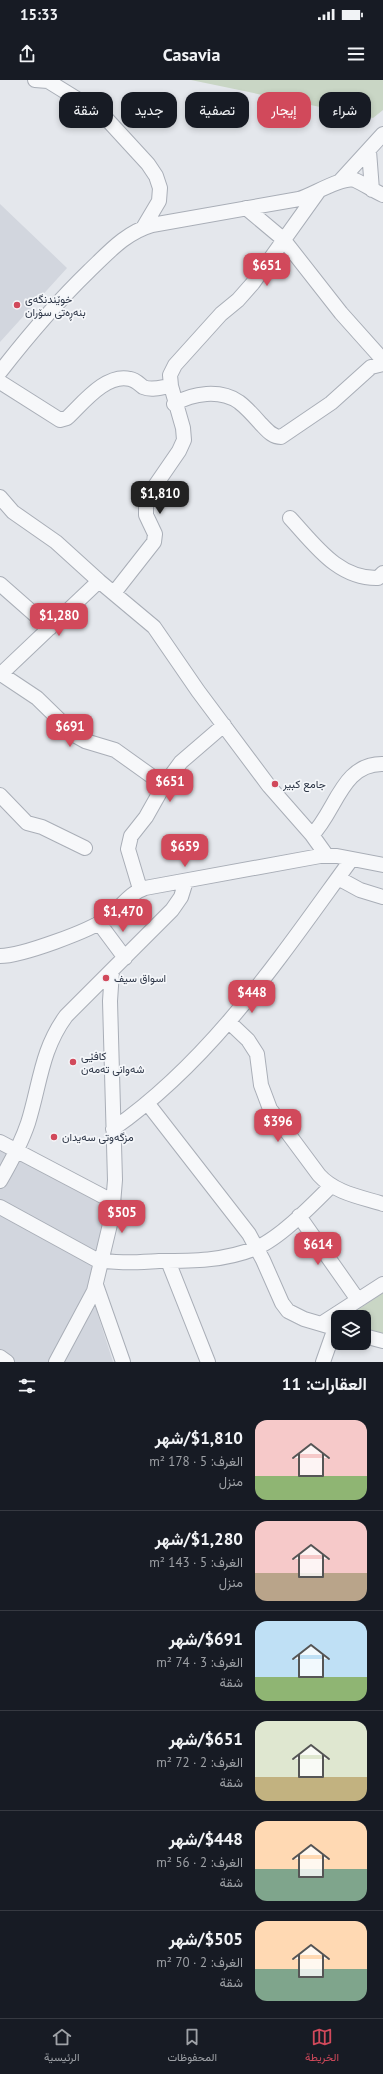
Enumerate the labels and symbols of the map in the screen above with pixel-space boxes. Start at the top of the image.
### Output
pin: $651 [243,253,291,287]
place label: خوێندنگەی بنەڕەتی سۆران [25,292,86,321]
marker: خوێندنگەی بنەڕەتی سۆران [12,300,22,310]
pin: $1,810 [127,481,193,515]
pin: $1,280 [26,603,92,637]
pin: $691 [46,714,94,748]
pin: $651 [146,769,194,803]
place label: جامع كبير [282,777,326,792]
marker: جامع كبير [270,779,280,789]
pin: $659 [161,834,209,868]
pin: $1,470 [90,899,156,933]
place label: اسواق سيف [114,971,166,985]
marker: اسواق سيف [101,973,111,983]
pin: $448 [228,980,276,1014]
place label: کافێی شەوانی تەمەن [81,1049,145,1076]
marker: کافێی شەوانی تەمەن [68,1057,78,1067]
pin: $396 [254,1109,302,1143]
place label: مزگەوتی سەیدان [62,1130,134,1144]
marker: مزگەوتی سەیدان [49,1132,59,1142]
pin: $505 [98,1200,146,1234]
pin: $614 [294,1232,342,1266]

